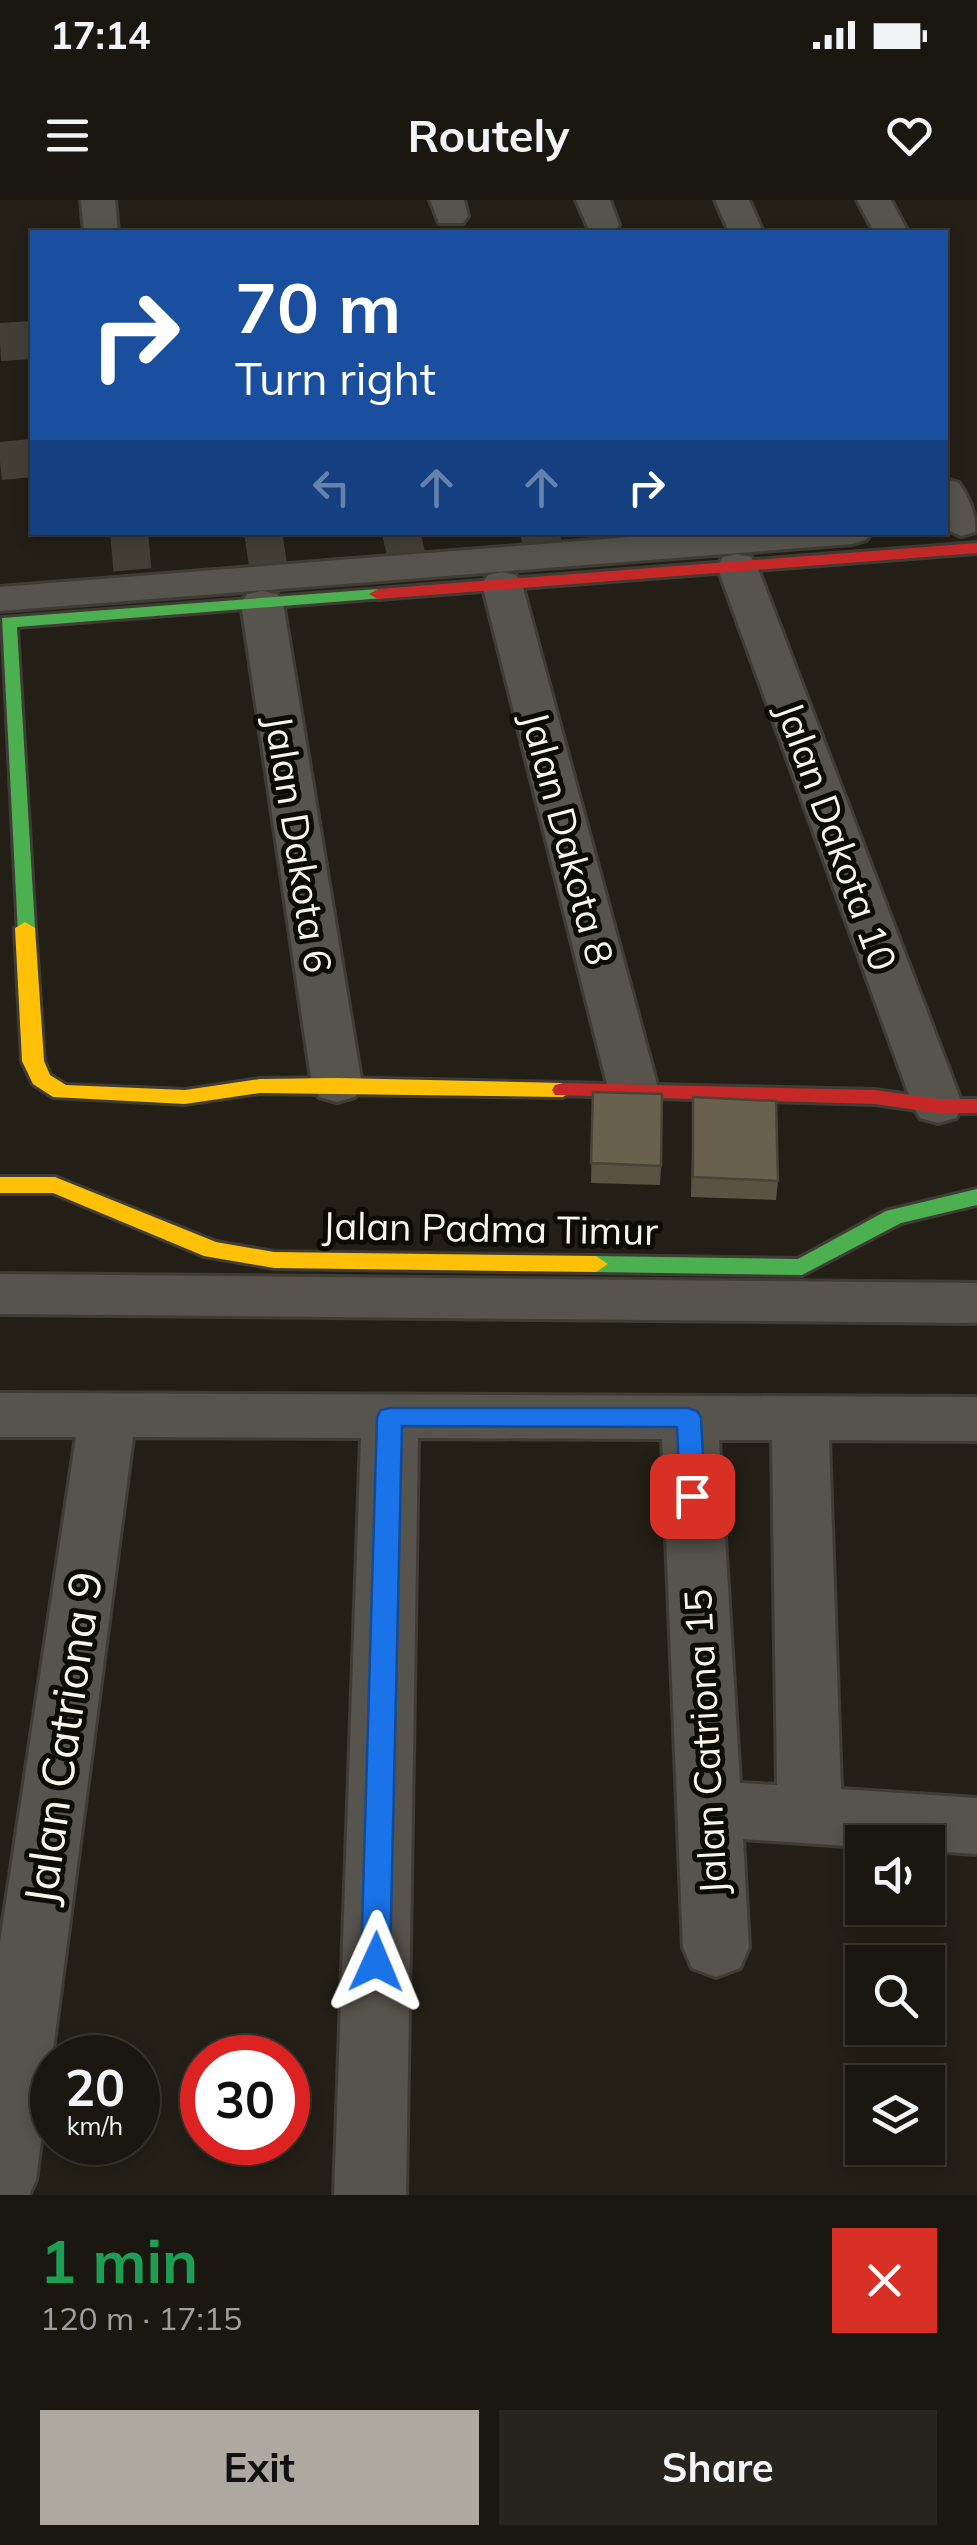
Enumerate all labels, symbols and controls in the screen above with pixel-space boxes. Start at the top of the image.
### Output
text: 17:14 [50,11,151,59]
text: Routely [407,107,570,163]
icon: menu [40,108,95,163]
icon: heart [882,108,937,163]
text: 70 m [235,263,401,351]
icon: right [70,270,200,400]
text: Turn right [235,350,436,406]
icon: left [304,460,359,515]
icon: ahead [409,460,464,515]
icon: ahead [514,460,569,515]
icon: right [619,460,674,515]
street label: Jalan Dakota 10 [766,695,908,977]
street label: Jalan Dakota 8 [511,706,625,970]
street label: Jalan Dakota 6 [255,712,343,976]
street label: Jalan Padma Timur [322,1201,659,1255]
pin [650,1454,735,1539]
icon: arrive [665,1469,720,1524]
street label: Jalan Catriona 9 [11,1568,113,1908]
street label: Jalan Catriona 15 [673,1588,737,1896]
map controls [845,1825,945,2165]
button: sound [845,1825,945,1925]
position arrow [324,1910,428,2014]
button: search [845,1945,945,2045]
speed limit sign: 30 [180,2035,310,2165]
text: 20 [65,2056,125,2119]
button: layers [845,2065,945,2165]
text: km/h [67,2110,123,2141]
text: 1 min [40,2223,198,2298]
button: close [832,2228,937,2333]
text: 120 m · 17:15 [40,2298,242,2338]
button: Exit [40,2410,479,2525]
button: Share [499,2410,937,2525]

